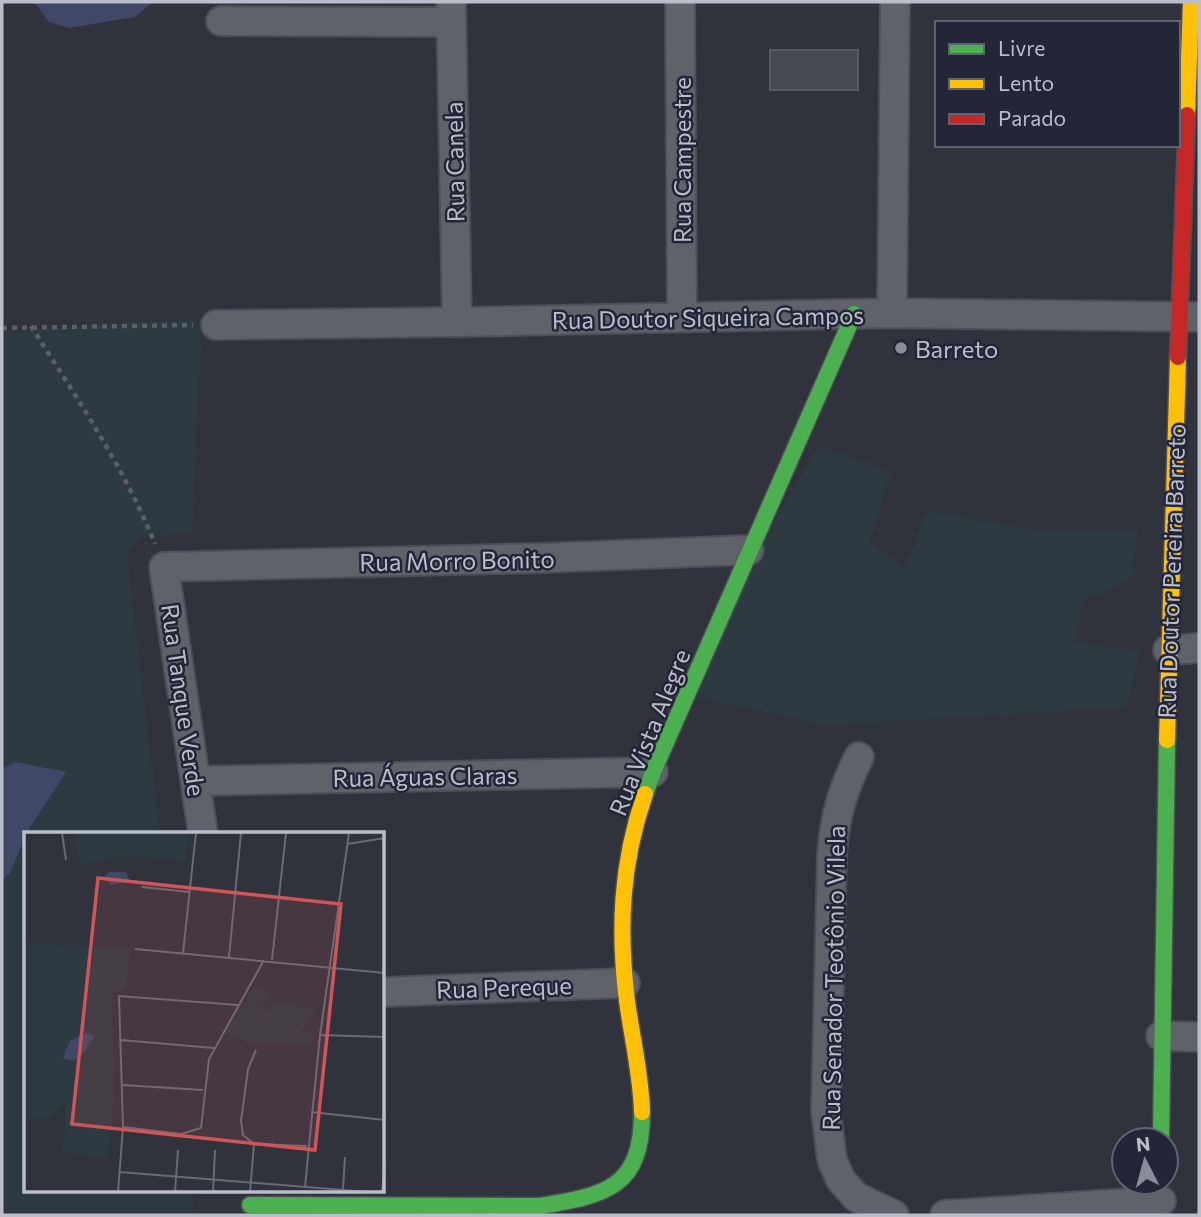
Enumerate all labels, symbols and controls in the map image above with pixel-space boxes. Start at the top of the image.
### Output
legend [935,21,1180,147]
text: Livre [998,35,1045,60]
text: Lento [998,70,1054,95]
street label: Rua Campestre [667,77,696,243]
street label: Rua Canela [438,101,470,223]
text: Parado [998,105,1066,130]
street label: Rua Doutor Siqueira Campos [552,300,864,334]
place label: Barreto [915,334,998,363]
marker: Barreto [893,340,909,356]
street label: Rua Doutor Pereira Barreto [1151,423,1191,719]
street label: Rua Morro Bonito [359,544,555,576]
street label: Rua Tanque Verde [156,602,212,798]
street label: Rua Vista Alegre [602,644,696,820]
street label: Rua Águas Claras [332,760,518,792]
street label: Rua Senador Teotônio Vilela [816,825,850,1131]
inset map [24,832,385,1192]
street label: Rua Pereque [436,970,572,1004]
north arrow [1110,1126,1180,1196]
text: N [1135,1131,1151,1156]

